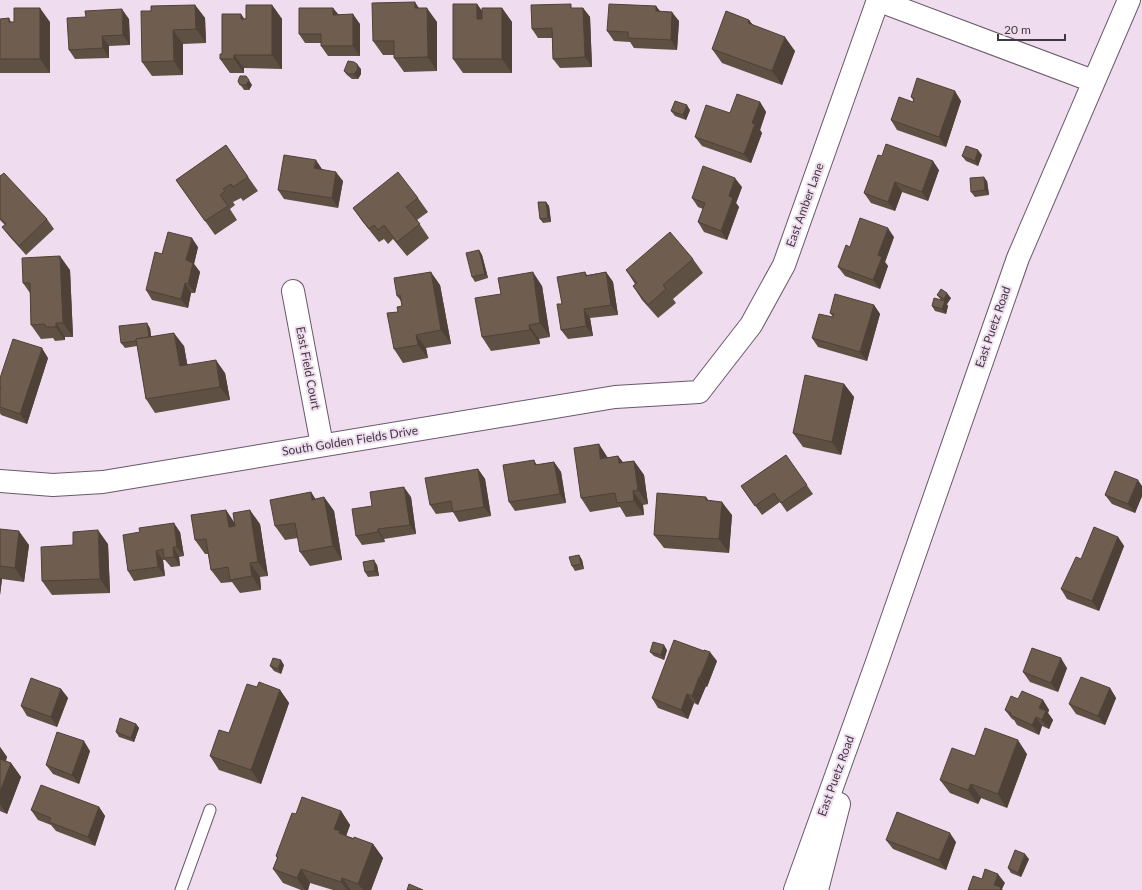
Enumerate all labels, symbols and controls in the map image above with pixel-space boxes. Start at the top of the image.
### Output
scale bar [998,16,1065,42]
text: 20 m [1004,22,1031,37]
street label: East Amber Lane [782,161,827,249]
street label: East Puetz Road [972,284,1013,369]
street label: East Field Court [293,325,324,411]
street label: South Golden Fields Drive [281,422,419,459]
street label: East Puetz Road [814,733,857,818]

